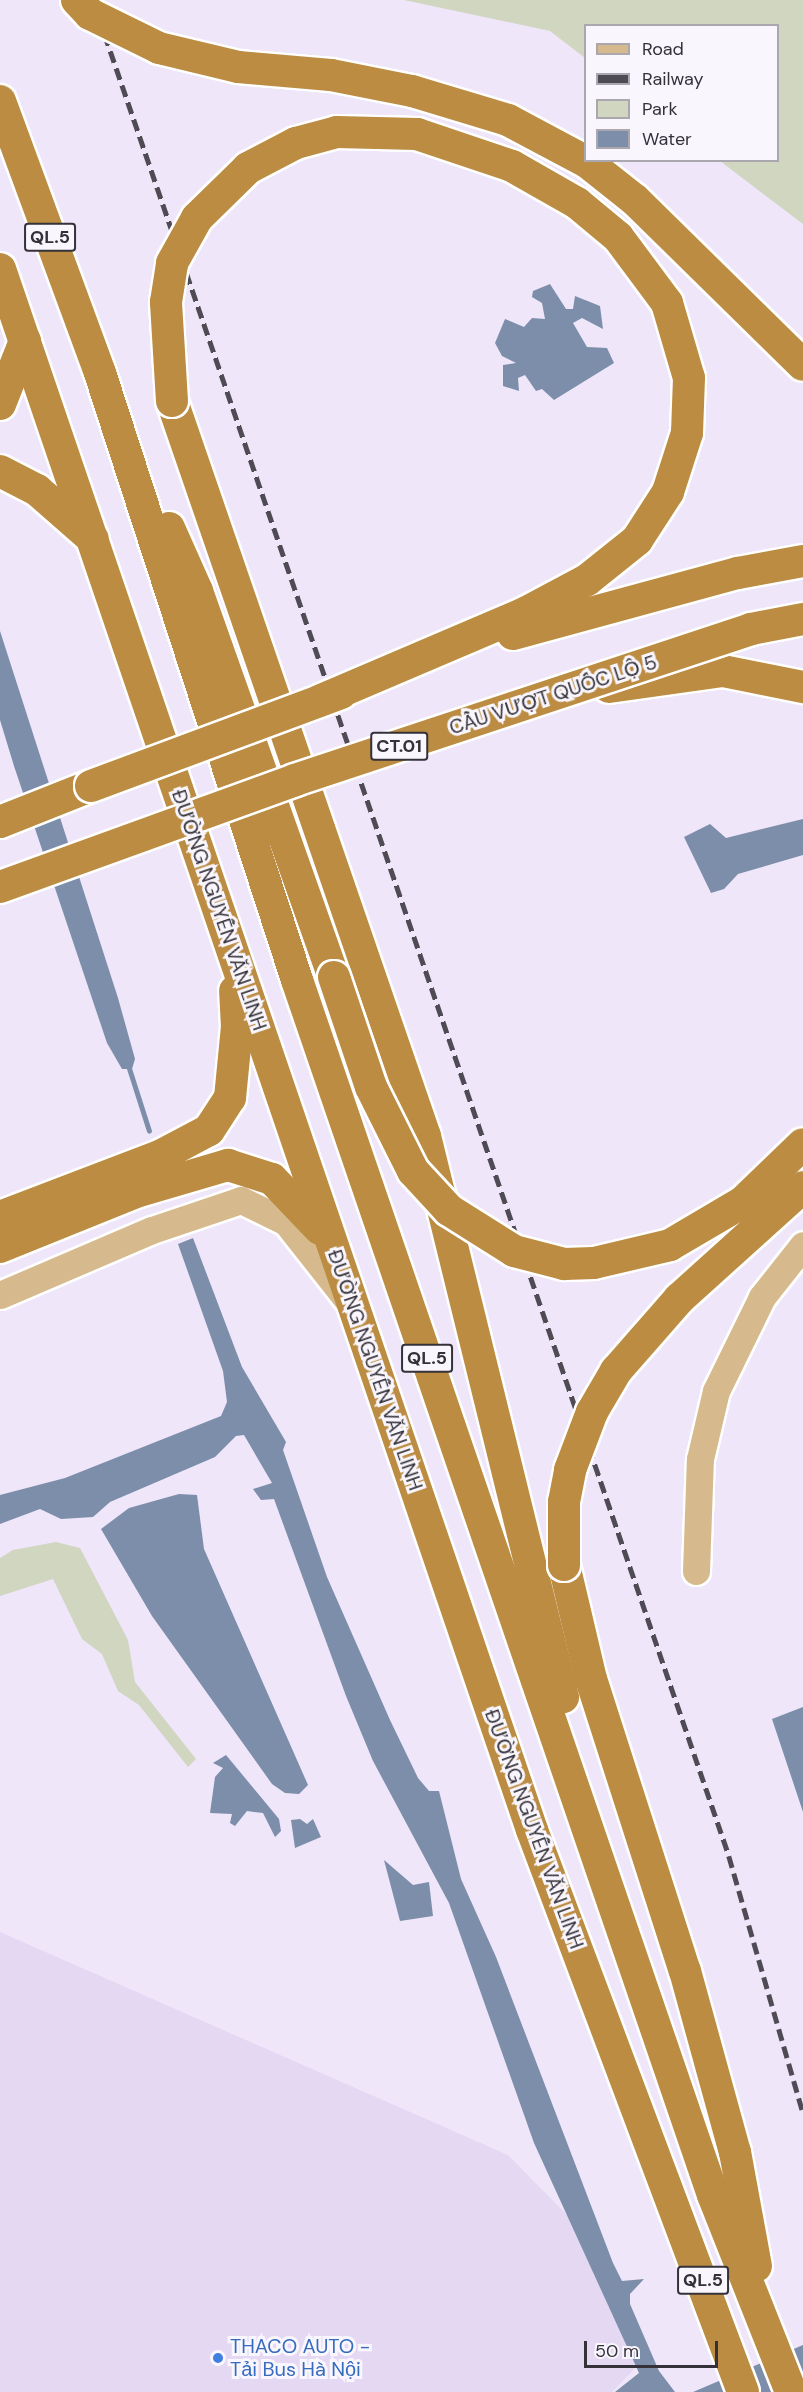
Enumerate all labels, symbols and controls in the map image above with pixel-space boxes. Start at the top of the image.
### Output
legend [584,24,779,162]
text: Road [642,37,684,61]
text: Railway [642,67,704,91]
text: Park [642,97,678,121]
text: Water [642,127,692,151]
road number: QL.5 [23,222,77,252]
street label: CẦU VƯỢT QUỐC LỘ 5 [446,650,660,740]
road number: CT.01 [369,731,429,761]
street label: ĐƯỜNG NGUYỄN VĂN LINH [166,786,272,1034]
street label: ĐƯỜNG NGUYỄN VĂN LINH [322,1246,428,1494]
road number: QL.5 [400,1343,454,1373]
street label: ĐƯỜNG NGUYỄN VĂN LINH [479,1706,589,1952]
road number: QL.5 [676,2265,730,2295]
scale bar [587,2329,720,2367]
place label: THACO AUTO - Tải Bus Hà Nội [230,2334,370,2381]
text: 50 m [595,2339,639,2363]
marker: THACO AUTO - Tải Bus Hà Nội [211,2351,225,2365]

